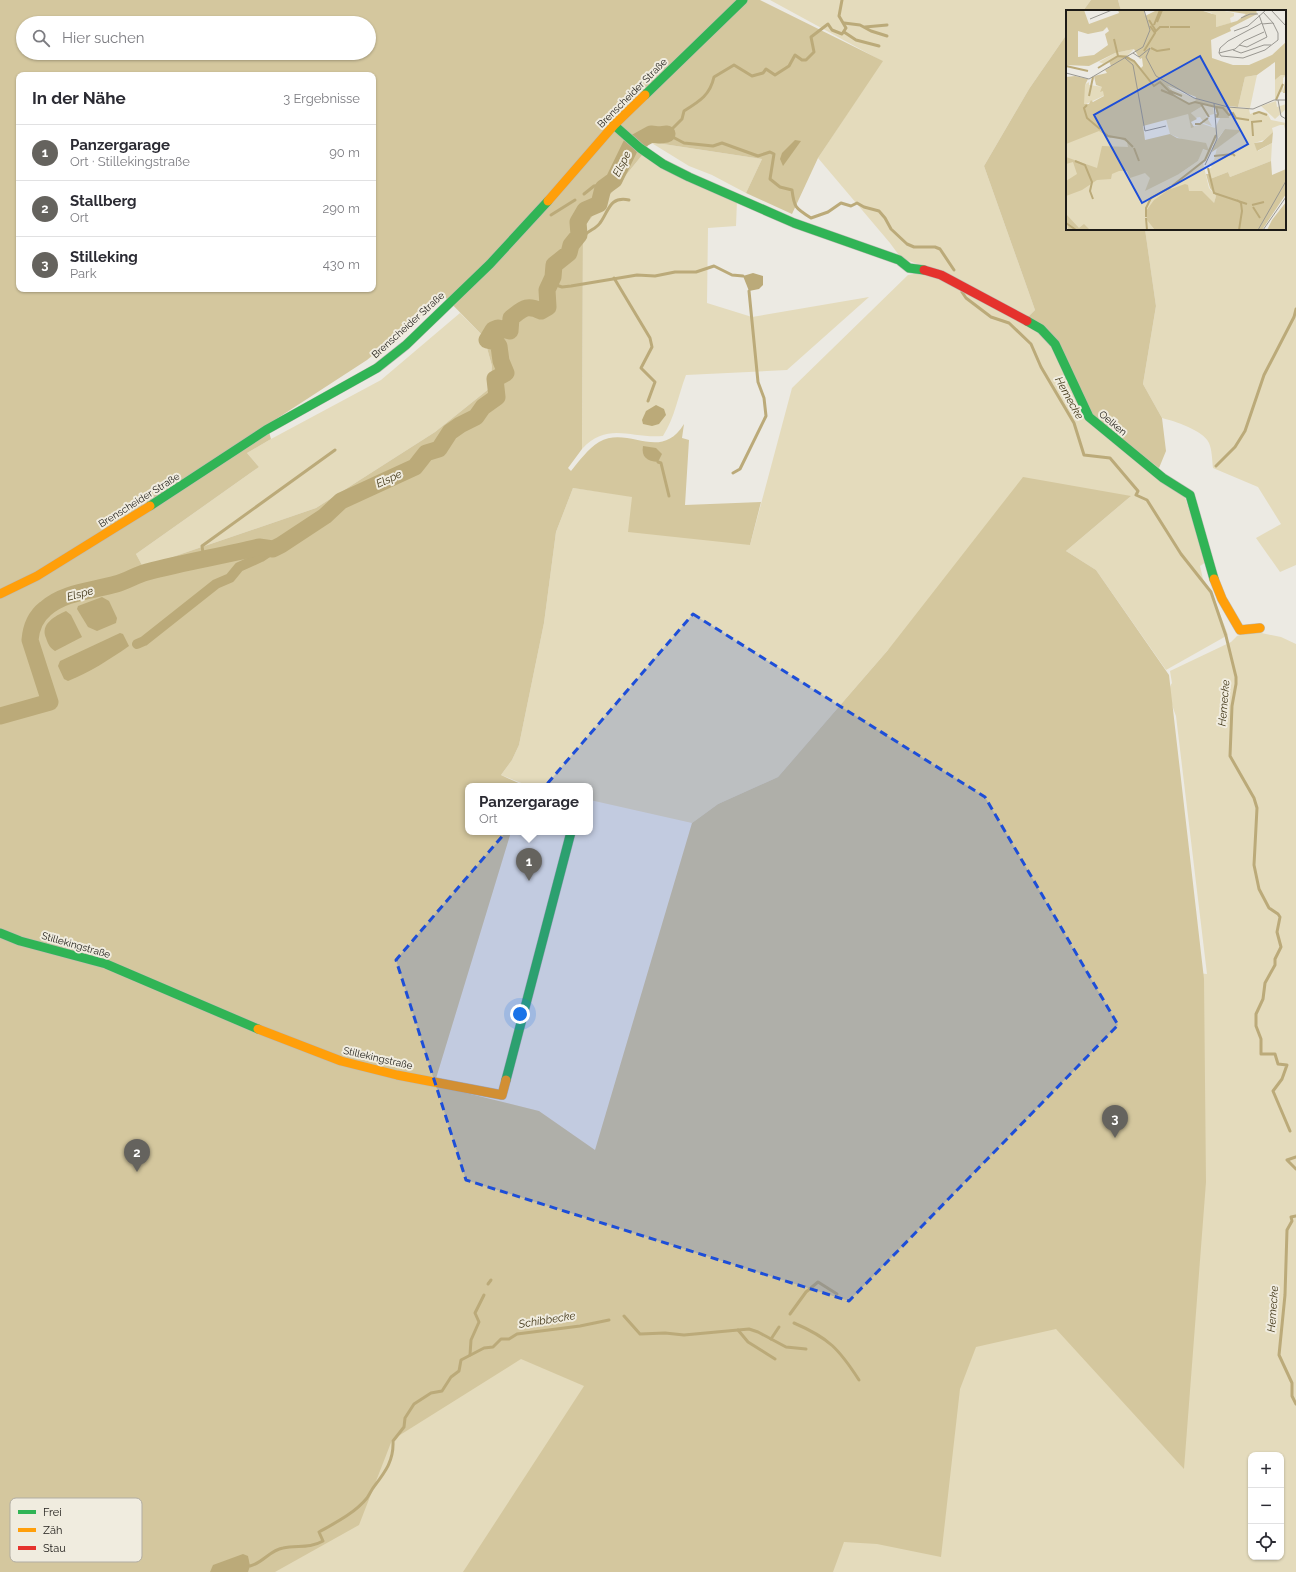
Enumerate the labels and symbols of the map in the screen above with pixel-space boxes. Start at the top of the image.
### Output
inset map [1066,10,1286,230]
street label: Brenscheider Straße [595,56,669,130]
water label: Elspe [610,149,634,179]
street label: Brenscheider Straße [370,290,447,360]
water label: Hemecke [1052,374,1086,422]
street label: Oelken [1097,408,1129,438]
water label: Elspe [374,467,404,491]
street label: Brenscheider Straße [96,471,182,529]
water label: Elspe [65,584,95,604]
water label: Hemecke [1215,679,1233,727]
pin: 1 [516,848,542,881]
street label: Stillekingstraße [40,930,112,960]
your location [510,1004,530,1024]
street label: Stillekingstraße [342,1045,414,1071]
pin: 3 [1102,1105,1128,1138]
pin: 2 [124,1139,150,1172]
water label: Hemecke [1265,1285,1281,1333]
water label: Schibbecke [517,1309,576,1331]
legend [10,1498,142,1562]
text: Frei [43,1506,62,1519]
text: Zäh [43,1524,62,1537]
text: Stau [43,1542,66,1555]

